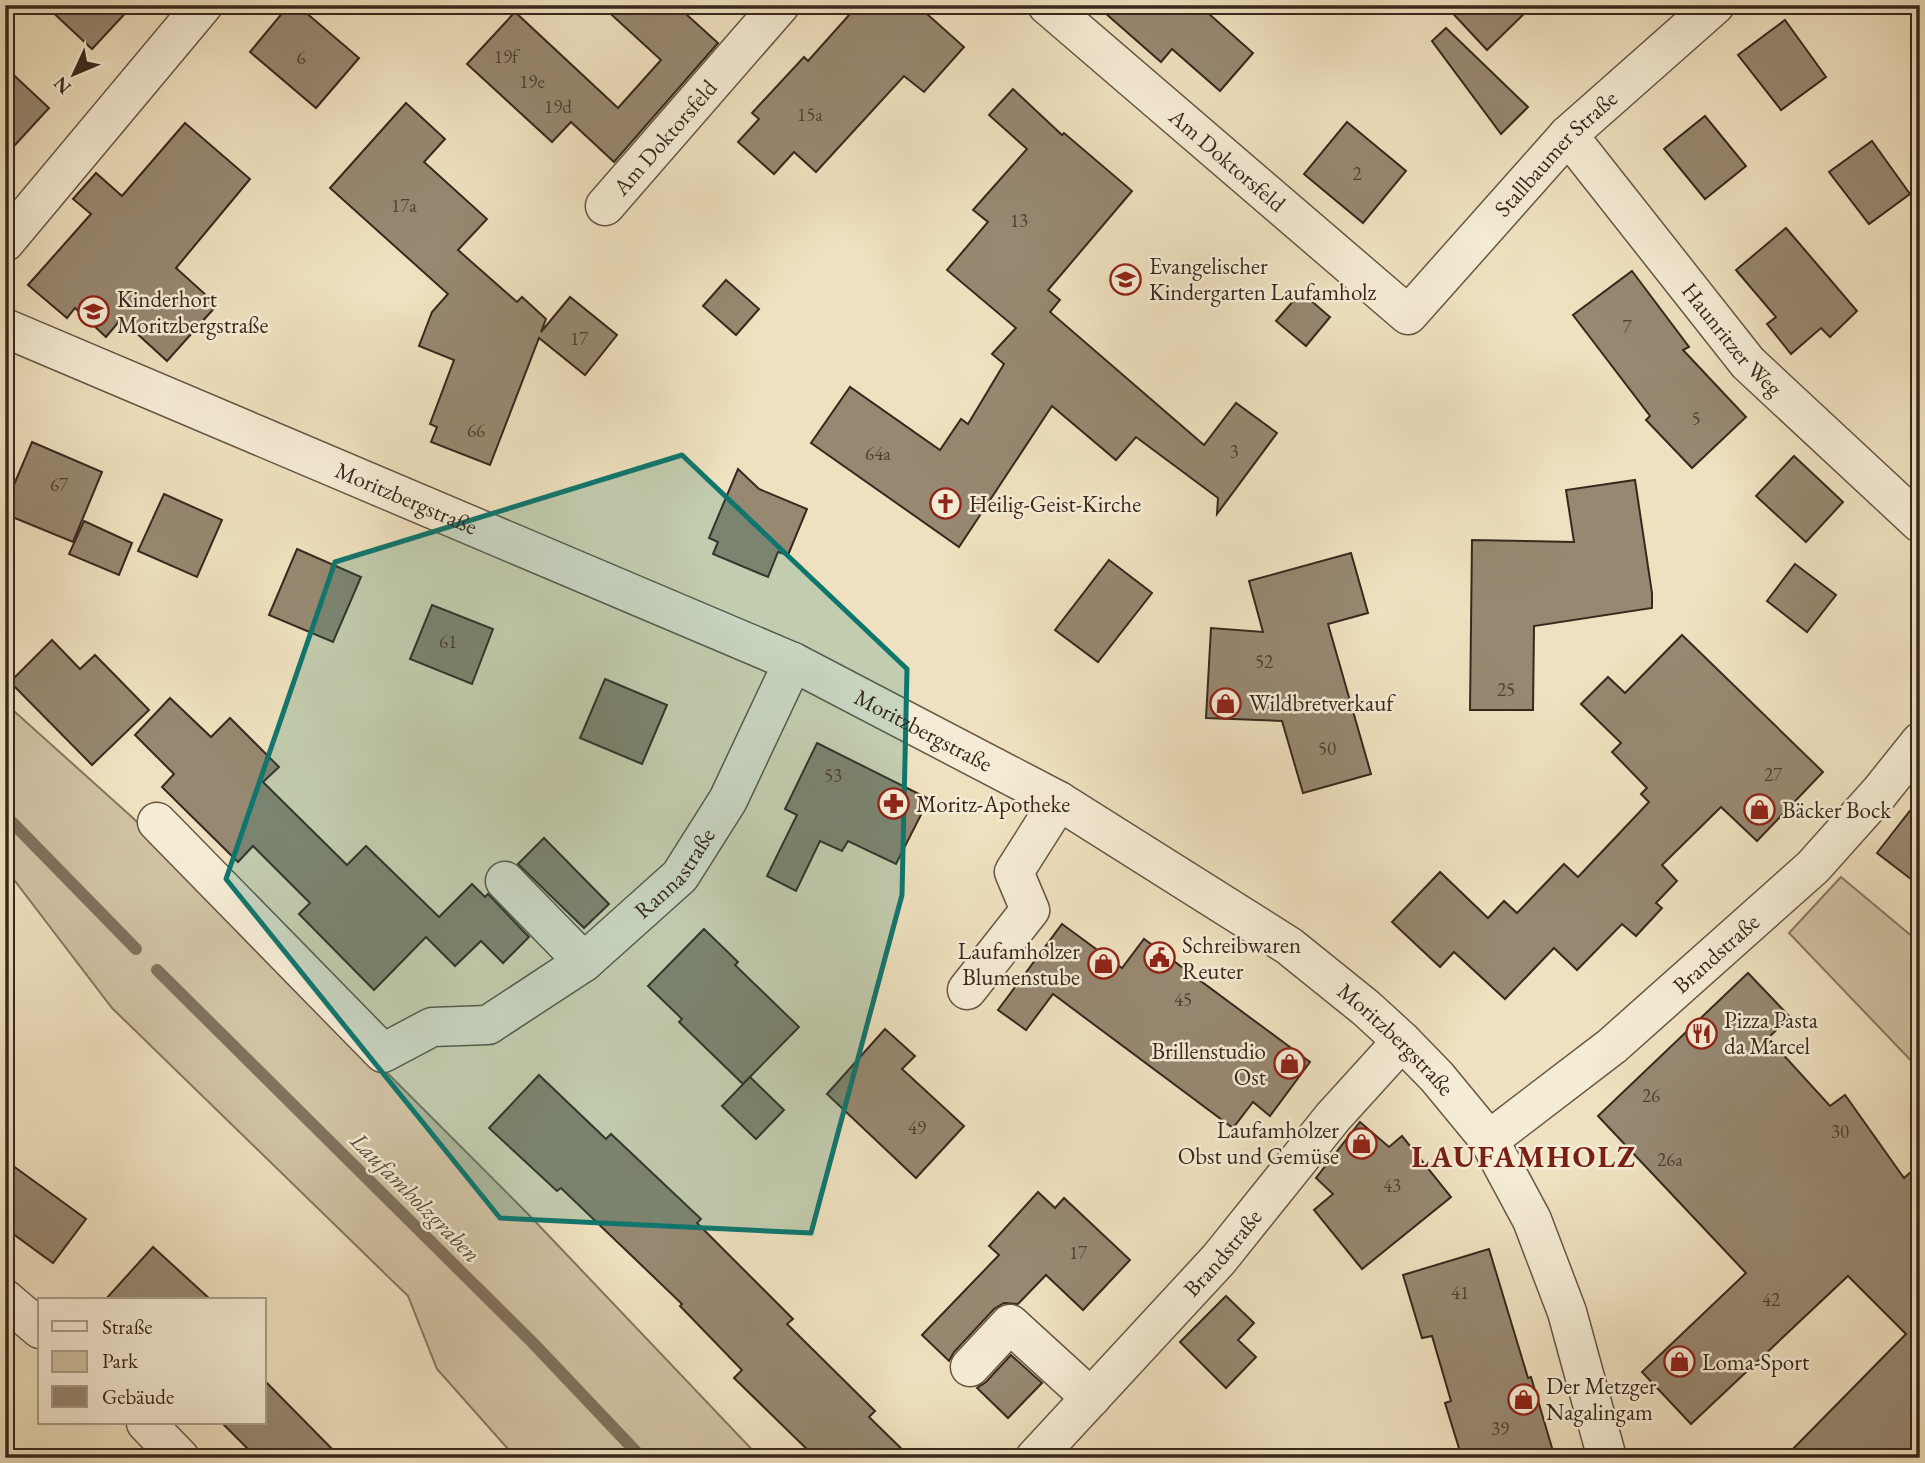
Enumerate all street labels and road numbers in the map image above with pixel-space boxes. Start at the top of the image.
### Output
street label: Am Doktorsfeld [605,73,724,202]
street label: Stallbaumer Straße [1487,83,1624,223]
street label: Am Doktorsfeld [1162,101,1292,219]
street label: Haunritzer Weg [1675,276,1789,403]
street label: Moritzbergstraße [331,455,482,542]
street label: Moritzbergstraße [849,682,998,779]
street label: Rannastraße [628,822,722,925]
street label: Brandstraße [1666,907,1766,1000]
street label: Moritzbergstraße [1331,976,1461,1102]
street label: Brandstraße [1177,1203,1268,1303]

